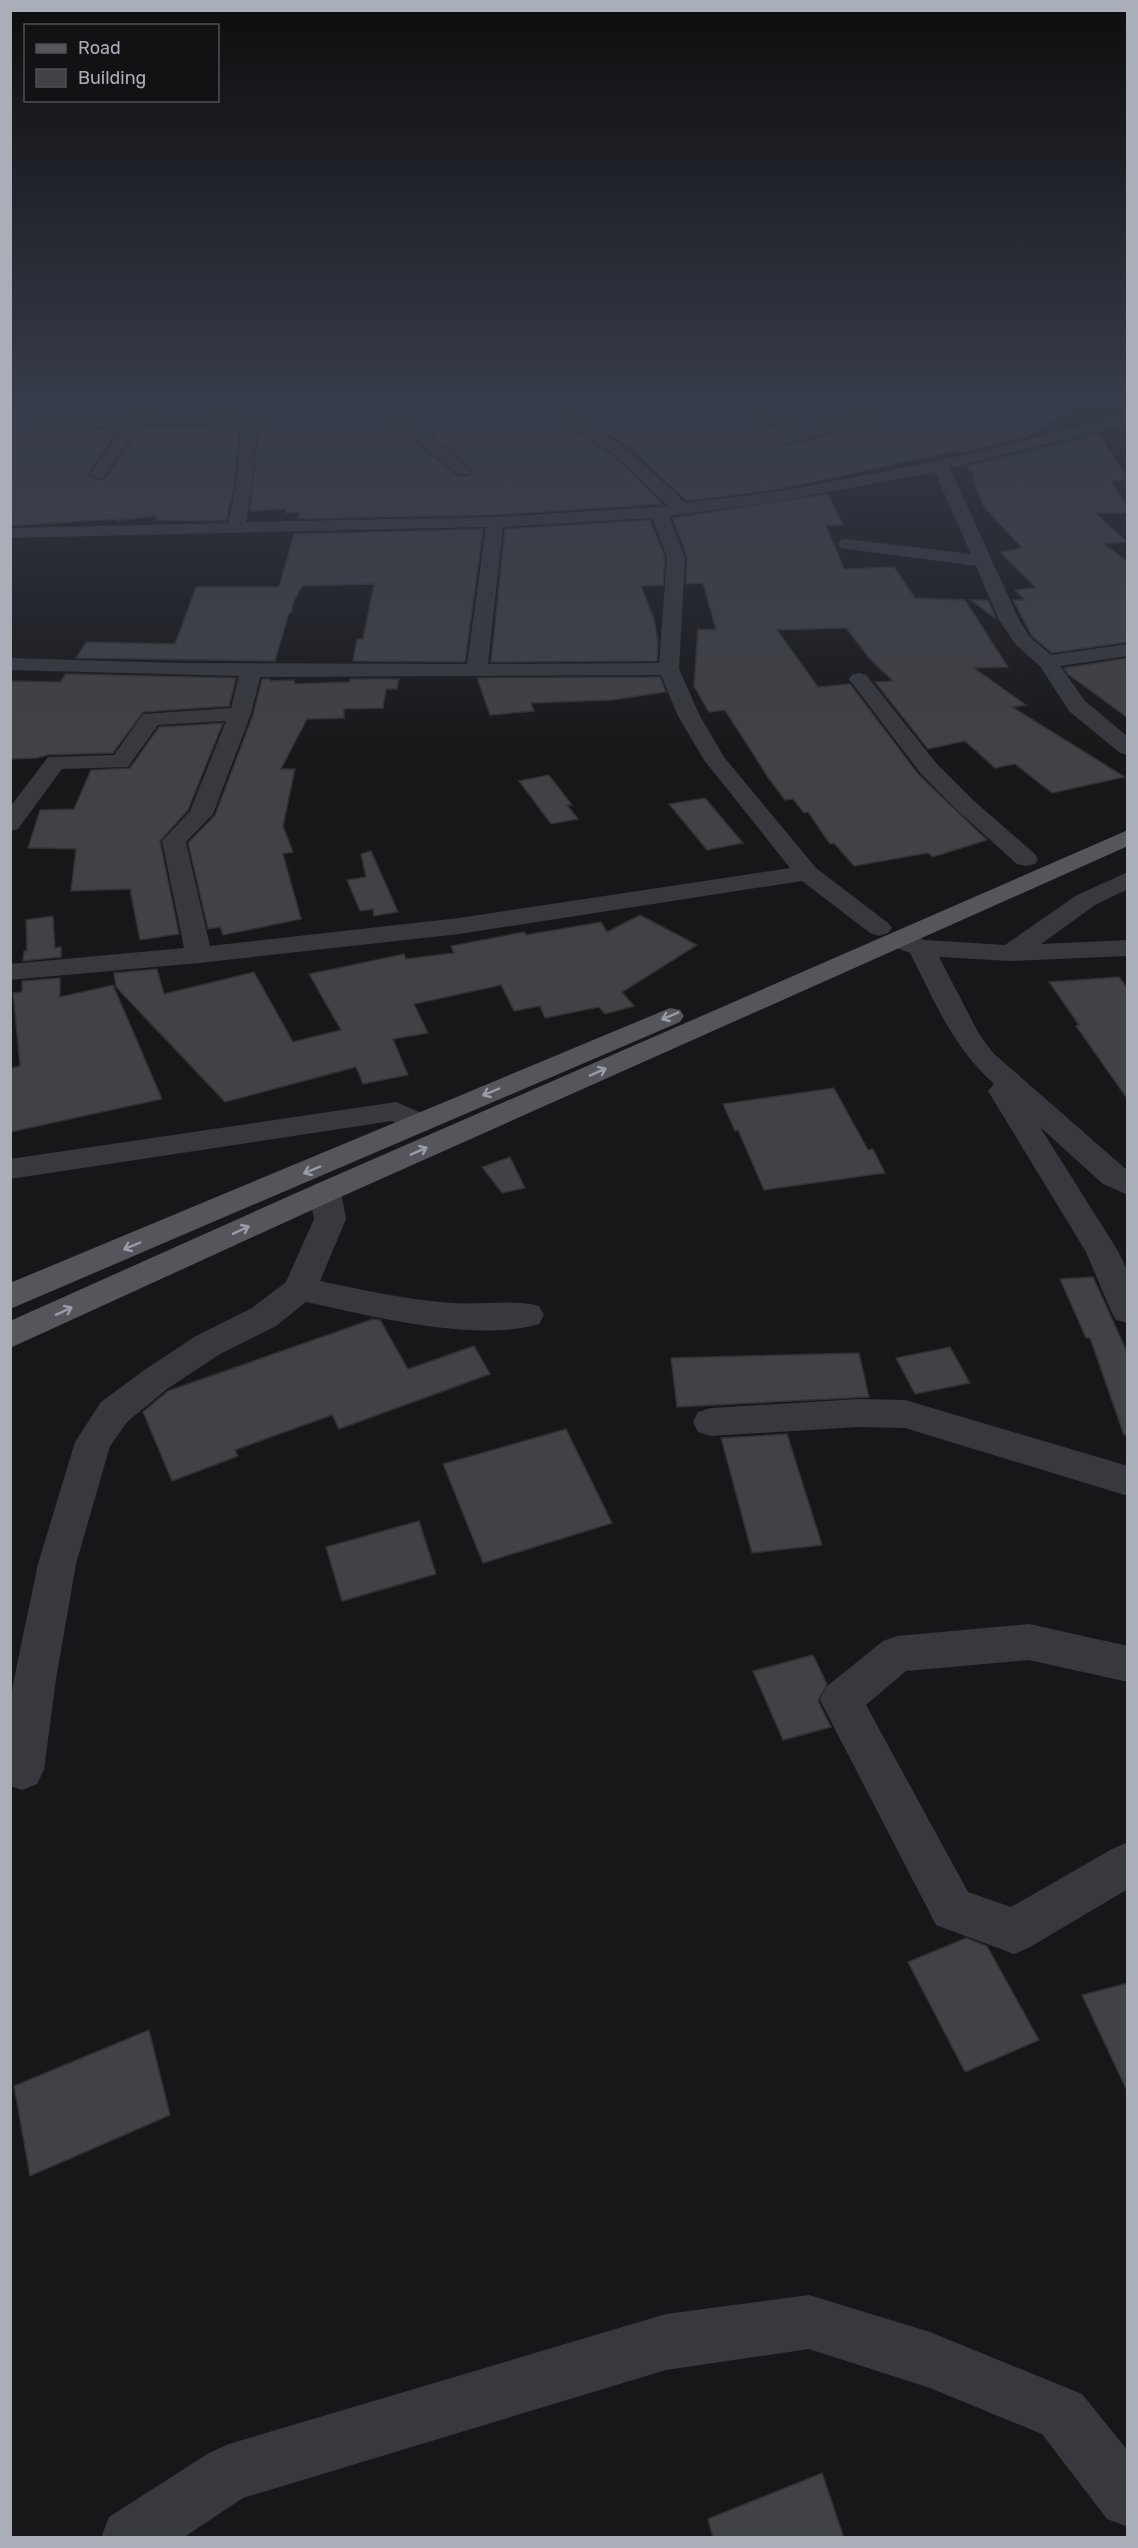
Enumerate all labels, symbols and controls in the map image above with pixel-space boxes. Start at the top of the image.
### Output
legend [24,24,219,102]
text: Road [78,37,121,59]
text: Building [78,67,146,89]
one-way arrow [662,1011,680,1022]
one-way arrow [588,1066,606,1078]
one-way arrow [482,1087,500,1098]
one-way arrow [410,1144,428,1155]
one-way arrow [303,1165,322,1176]
one-way arrow [231,1224,249,1236]
one-way arrow [124,1241,142,1252]
one-way arrow [54,1305,72,1317]

